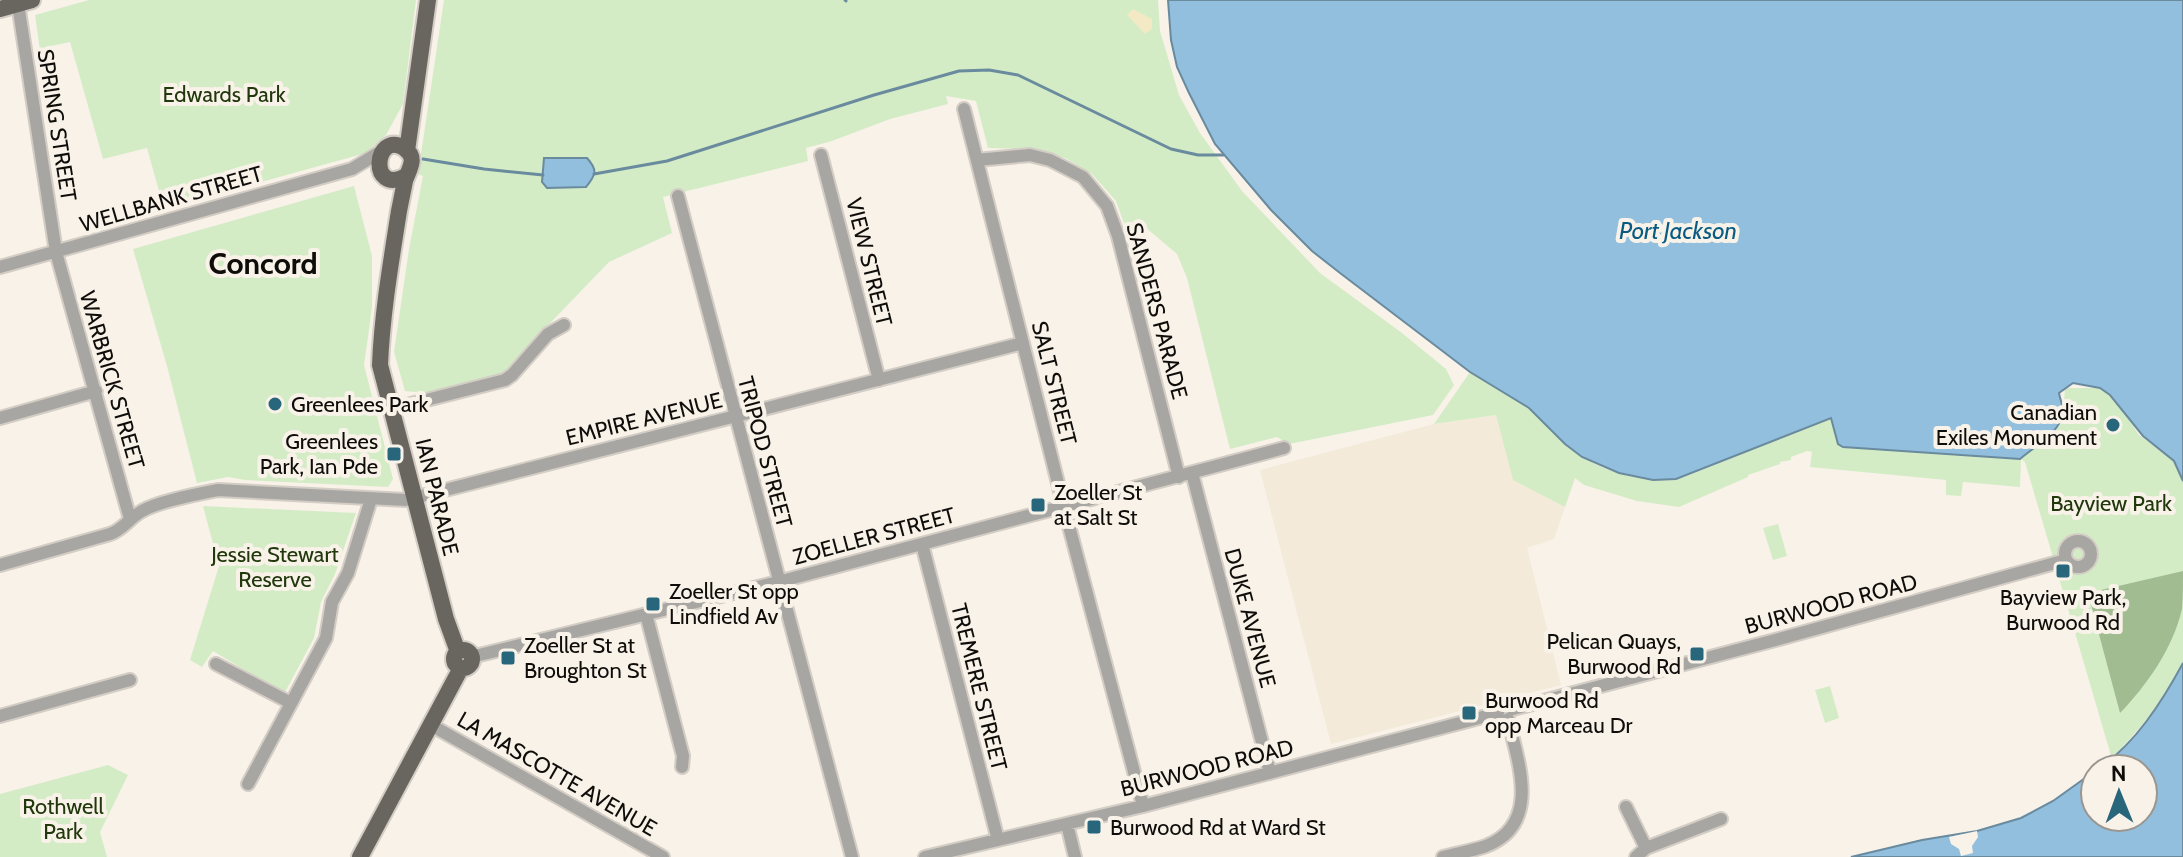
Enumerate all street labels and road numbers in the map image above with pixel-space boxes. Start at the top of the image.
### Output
street label: SPRING STREET [32,47,82,203]
street label: WELLBANK STREET [77,160,266,238]
street label: VIEW STREET [840,195,898,329]
street label: SANDERS PARADE [1120,220,1194,402]
street label: WARBRICK STREET [74,288,150,472]
street label: SALT STREET [1026,318,1082,448]
street label: TRIPOD STREET [732,374,798,531]
street label: EMPIRE AVENUE [563,387,725,451]
street label: IAN PARADE [409,436,465,558]
street label: ZOELLER STREET [790,501,959,571]
street label: DUKE AVENUE [1218,545,1282,691]
street label: BURWOOD ROAD [1742,568,1920,640]
street label: TREMERE STREET [945,601,1013,774]
street label: LA MASCOTTE AVENUE [453,706,661,842]
street label: BURWOOD ROAD [1118,733,1296,803]

